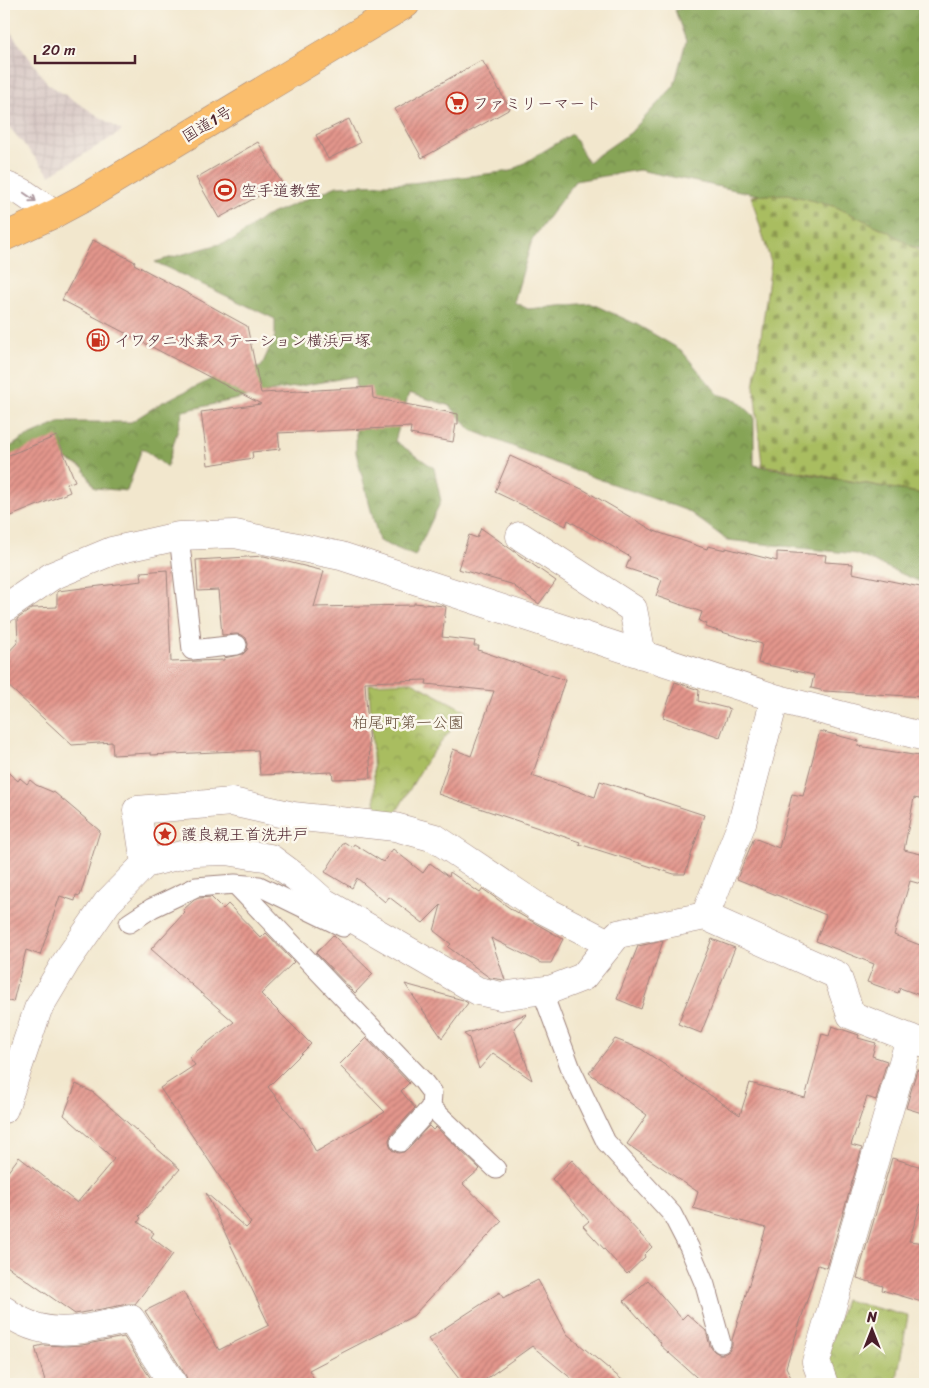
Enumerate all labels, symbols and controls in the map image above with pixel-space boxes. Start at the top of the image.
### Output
scale bar [35,32,135,64]
text: 20 m [42,37,76,63]
place label: ファミリーマート [473,89,601,118]
supermarket icon: ファミリーマート [445,91,469,115]
street label: 国道1号 [176,97,238,151]
place label: 空手道教室 [241,176,321,205]
sports icon: 空手道教室 [213,178,237,202]
one-way arrow [23,192,37,202]
place label: イワタニ水素ステーション横浜戸塚 [114,326,371,355]
fuel station icon: イワタニ水素ステーション横浜戸塚 [86,328,110,352]
park label: 柏尾町第一公園 [352,708,464,737]
place label: 護良親王首洗井戸 [181,820,309,849]
place icon: 護良親王首洗井戸 [153,822,177,846]
text: N [866,1305,877,1330]
north arrow [846,1306,896,1356]

